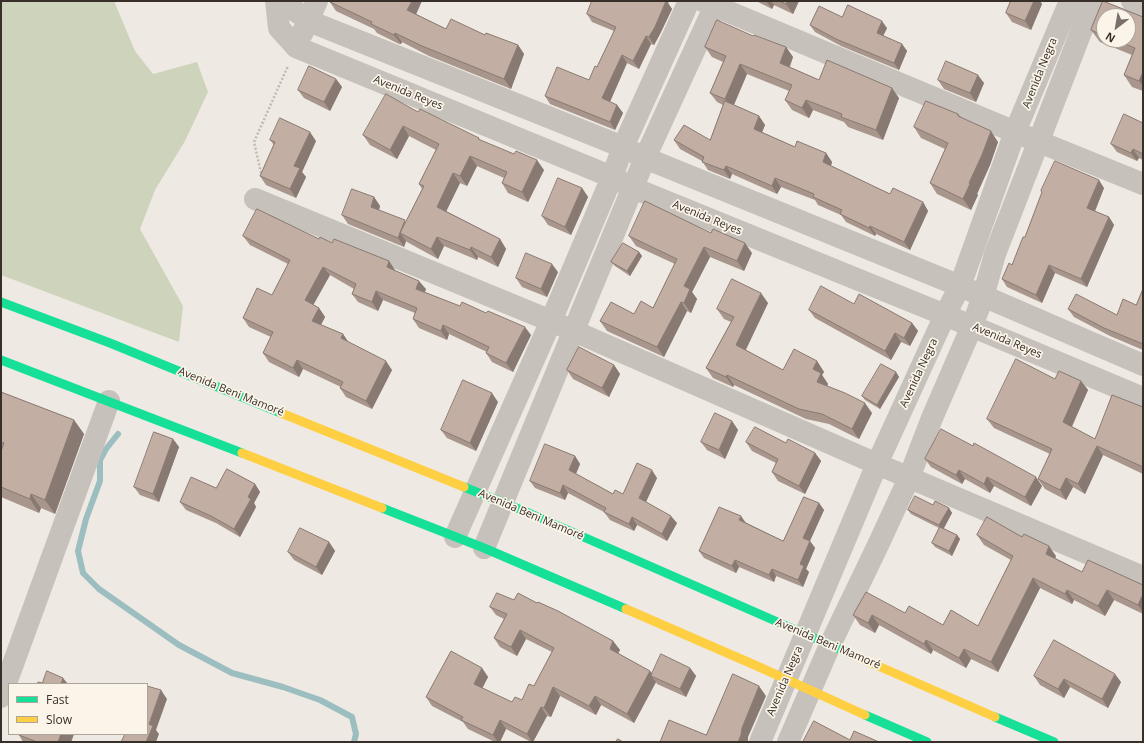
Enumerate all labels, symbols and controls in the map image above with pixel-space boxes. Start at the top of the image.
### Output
north arrow [1096,8,1136,48]
text: N [1102,29,1118,47]
street label: Avenida Negra [1020,36,1060,110]
street label: Avenida Reyes [371,73,445,113]
street label: Avenida Reyes [670,198,744,238]
street label: Avenida Reyes [970,321,1044,361]
street label: Avenida Negra [897,336,941,410]
street label: Avenida Beni Mamoré [176,365,286,419]
street label: Avenida Beni Mamoré [476,487,586,543]
street label: Avenida Beni Mamoré [773,616,883,672]
street label: Avenida Negra [764,644,806,718]
legend [8,683,148,735]
text: Fast [46,691,69,708]
text: Slow [46,711,72,728]

